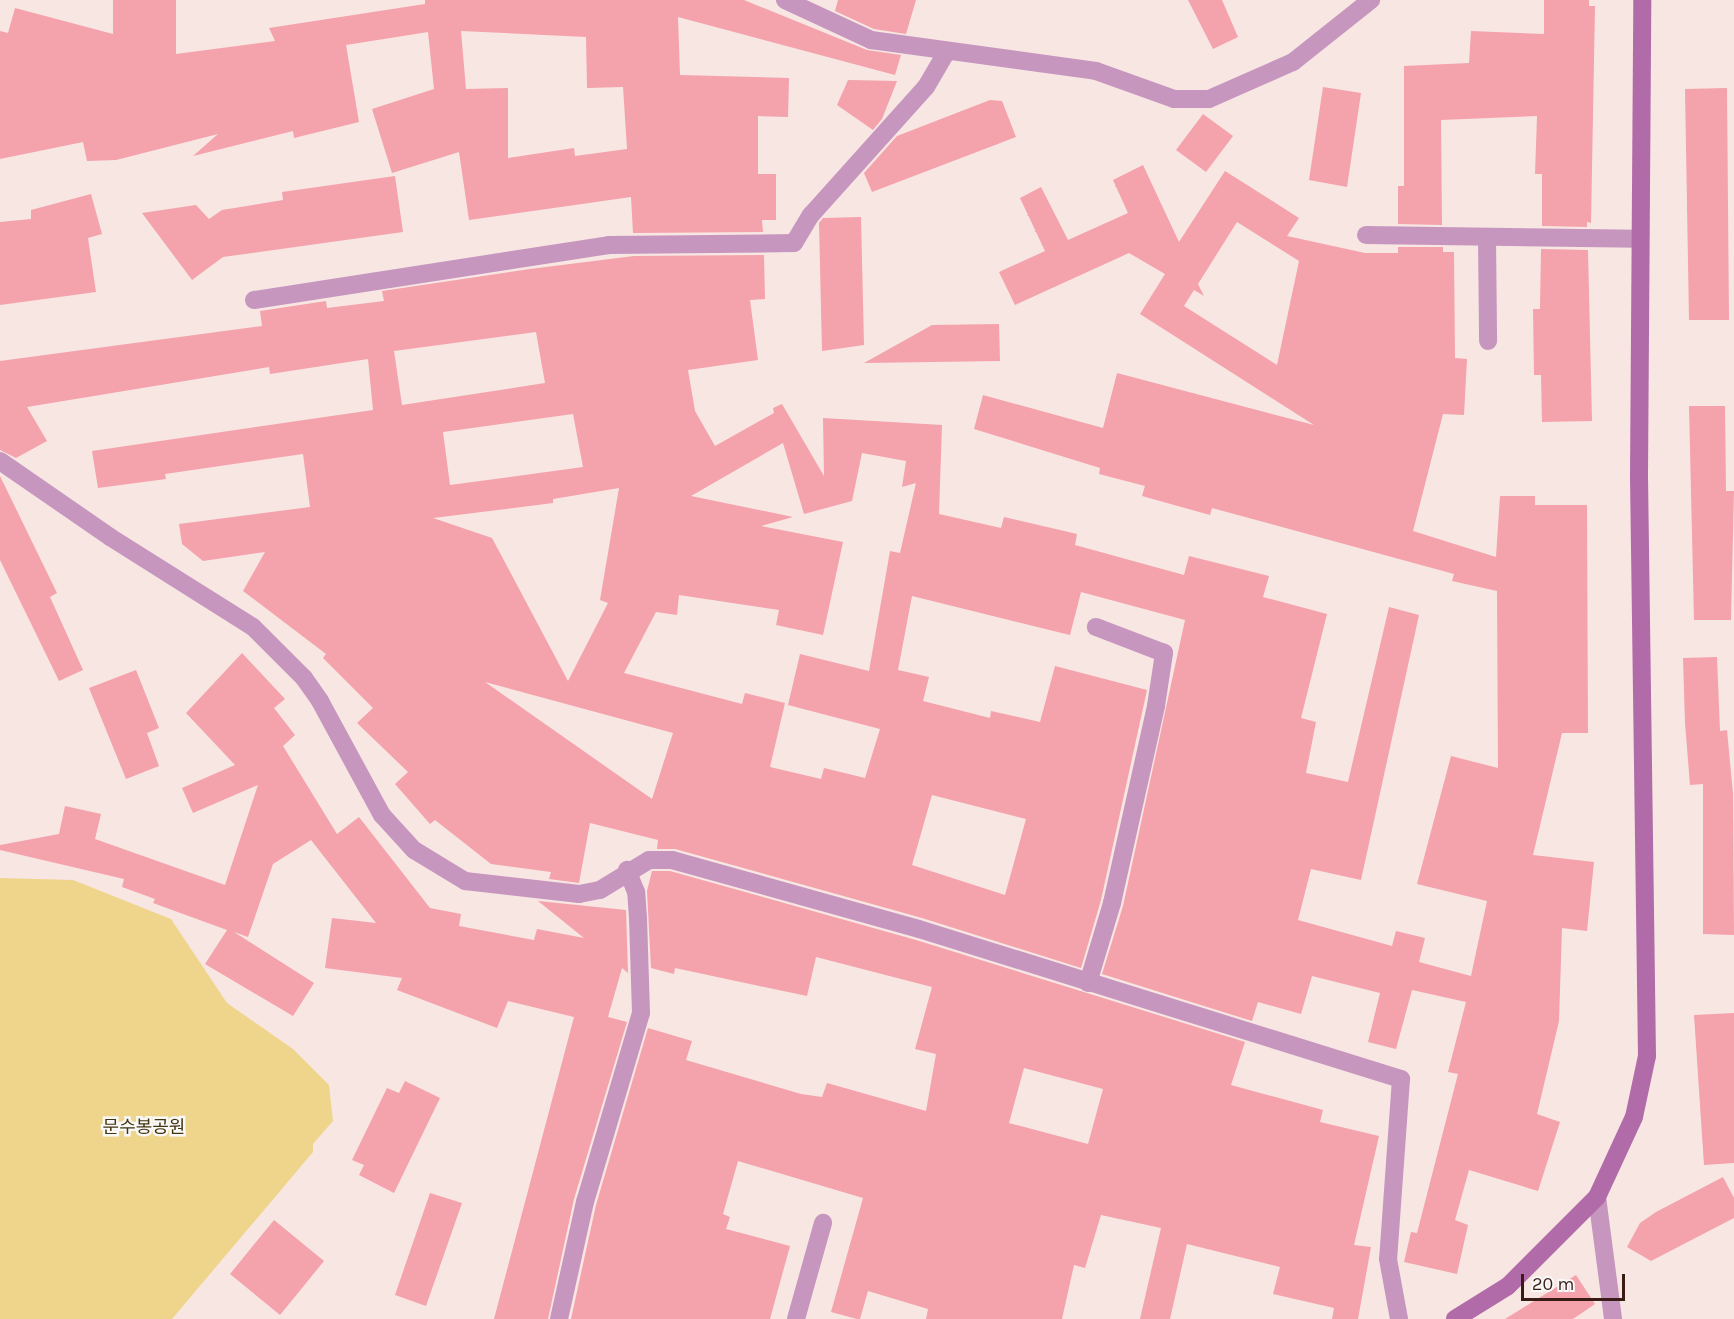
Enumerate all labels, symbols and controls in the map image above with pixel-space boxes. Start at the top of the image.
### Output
park label: 문수봉공원 [103,1116,185,1138]
scale bar [1524,1262,1628,1300]
text: 20 m [1532,1273,1574,1295]

